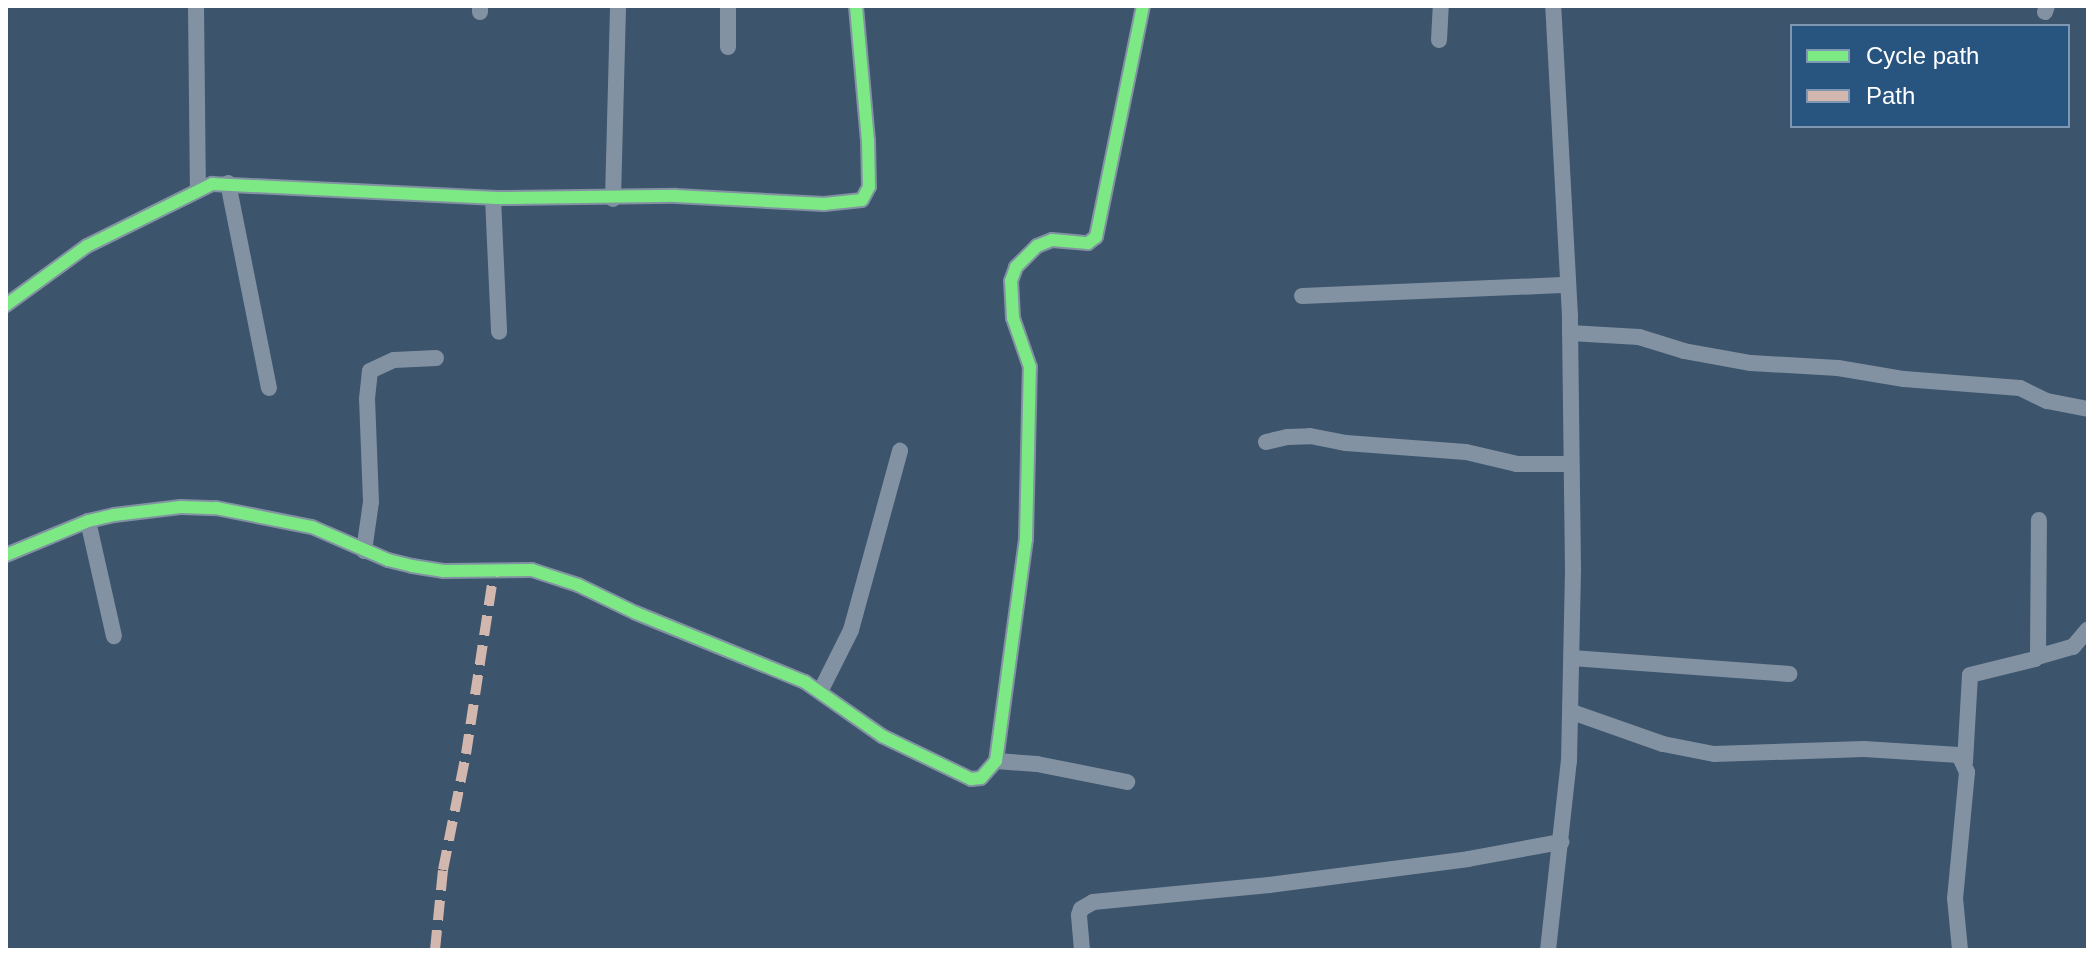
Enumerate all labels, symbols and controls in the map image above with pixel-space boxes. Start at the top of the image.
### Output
legend [1790,24,2070,128]
text: Cycle path [1866,42,1979,69]
text: Path [1866,82,1915,109]

